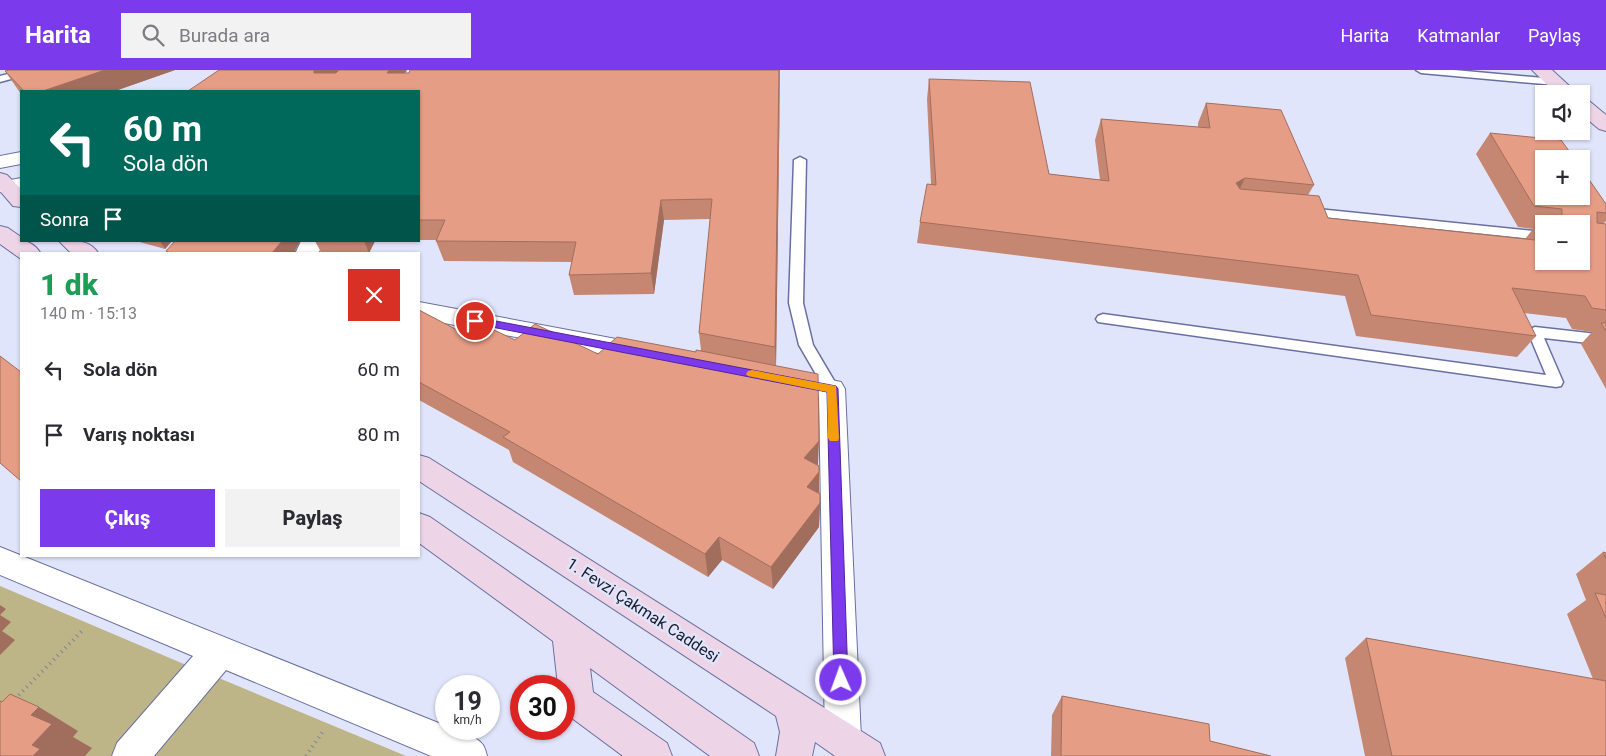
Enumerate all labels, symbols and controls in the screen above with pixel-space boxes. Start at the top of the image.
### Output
search box [121,13,471,58]
text: Harita [25,21,91,49]
icon: search [139,21,167,49]
text: Burada ara [179,24,270,47]
text: Harita [1341,25,1389,46]
text: Katmanlar [1417,25,1500,46]
text: Paylaş [1528,25,1581,46]
map controls [1535,85,1590,270]
button: sound [1535,85,1590,140]
text: 60 m [123,109,202,150]
icon: left [40,110,105,175]
button: + [1535,150,1590,205]
text: Sola dön [123,151,209,176]
icon: arrive [99,205,127,233]
text: Sonra [40,208,89,231]
button: − [1535,215,1590,270]
text: 1 dk [40,267,98,302]
button: close [348,269,400,321]
pin [454,300,496,342]
text: 140 m · 15:13 [40,304,137,323]
icon: arrive [461,307,489,335]
icon: left [40,356,68,384]
text: Sola dön [83,358,157,381]
text: 60 m [357,358,400,381]
icon: arrive [40,421,68,449]
text: Varış noktası [83,423,195,446]
text: 80 m [357,423,400,446]
button: Çıkış [40,489,215,547]
button: Paylaş [225,489,400,547]
street label: 1. Fevzi Çakmak Caddesi [563,554,723,666]
position arrow [814,653,866,705]
speed limit sign: 30 [510,675,575,740]
text: 19 [453,687,482,716]
text: km/h [453,713,482,727]

